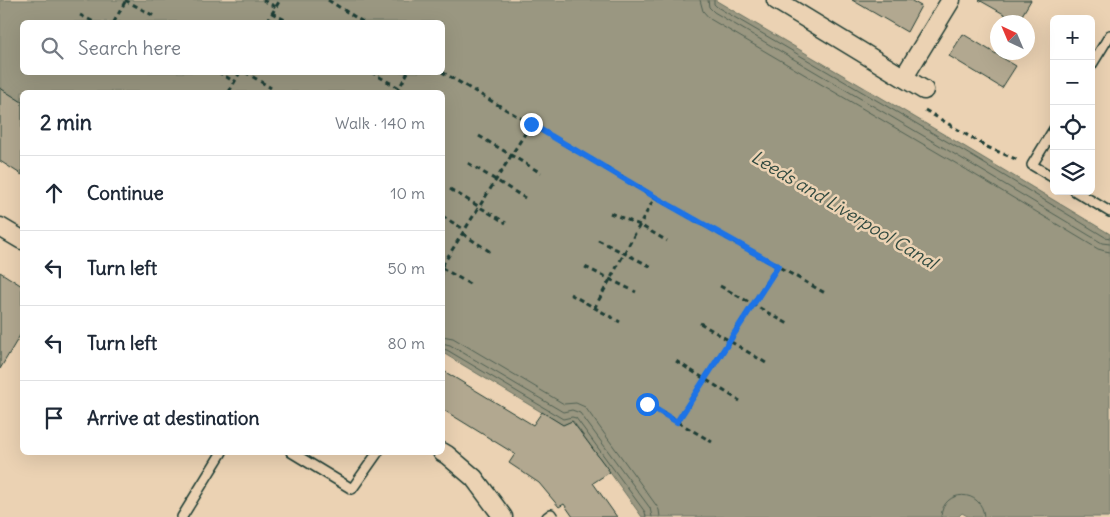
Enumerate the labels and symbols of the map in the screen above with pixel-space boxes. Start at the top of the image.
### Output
north arrow [990,15,1035,60]
route end [520,113,543,136]
water label: Leeds and Liverpool Canal [747,145,944,276]
route start [636,393,659,416]

